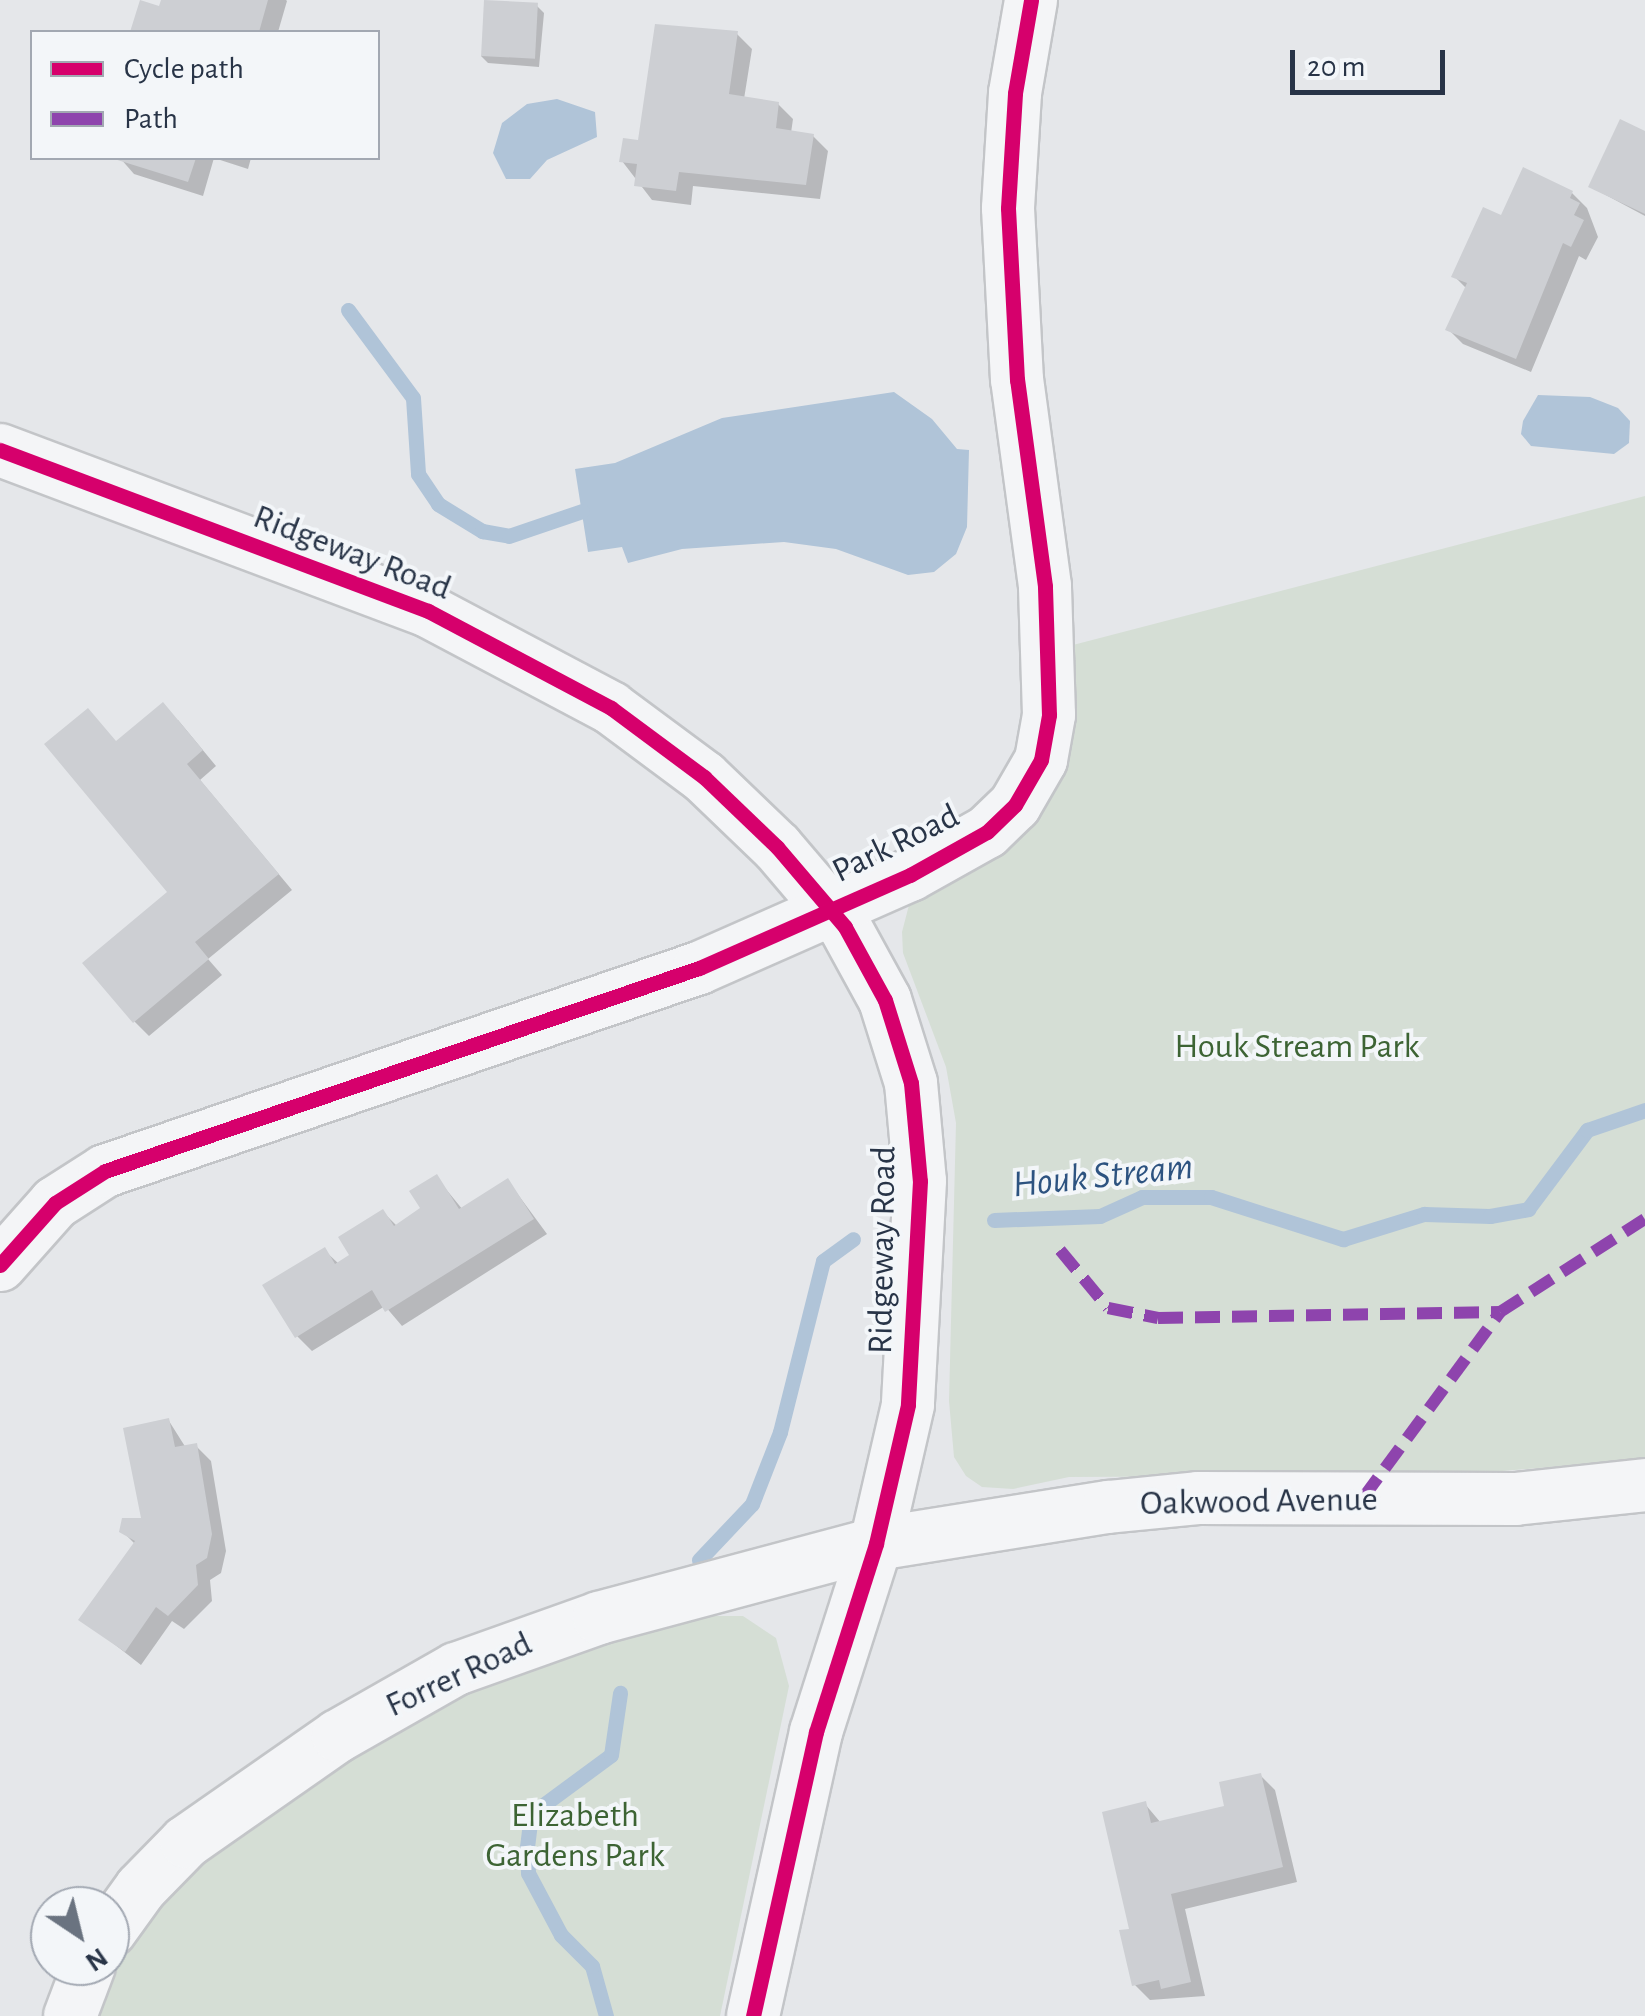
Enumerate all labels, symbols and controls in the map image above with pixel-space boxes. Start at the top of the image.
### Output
legend [30,30,380,160]
scale bar [1295,30,1450,92]
text: 20 m [1307,52,1365,82]
text: Cycle path [124,54,244,84]
text: Path [124,104,178,134]
street label: Ridgeway Road [247,496,457,610]
street label: Park Road [826,795,966,893]
park label: Houk Stream Park [1174,1026,1420,1068]
water label: Houk Stream [1011,1145,1195,1209]
street label: Ridgeway Road [860,1146,906,1354]
street label: Oakwood Avenue [1140,1479,1378,1525]
street label: Forrer Road [379,1623,539,1727]
park label: Elizabeth Gardens Park [485,1795,665,1877]
north arrow [30,1886,130,1986]
text: N [80,1942,112,1976]

